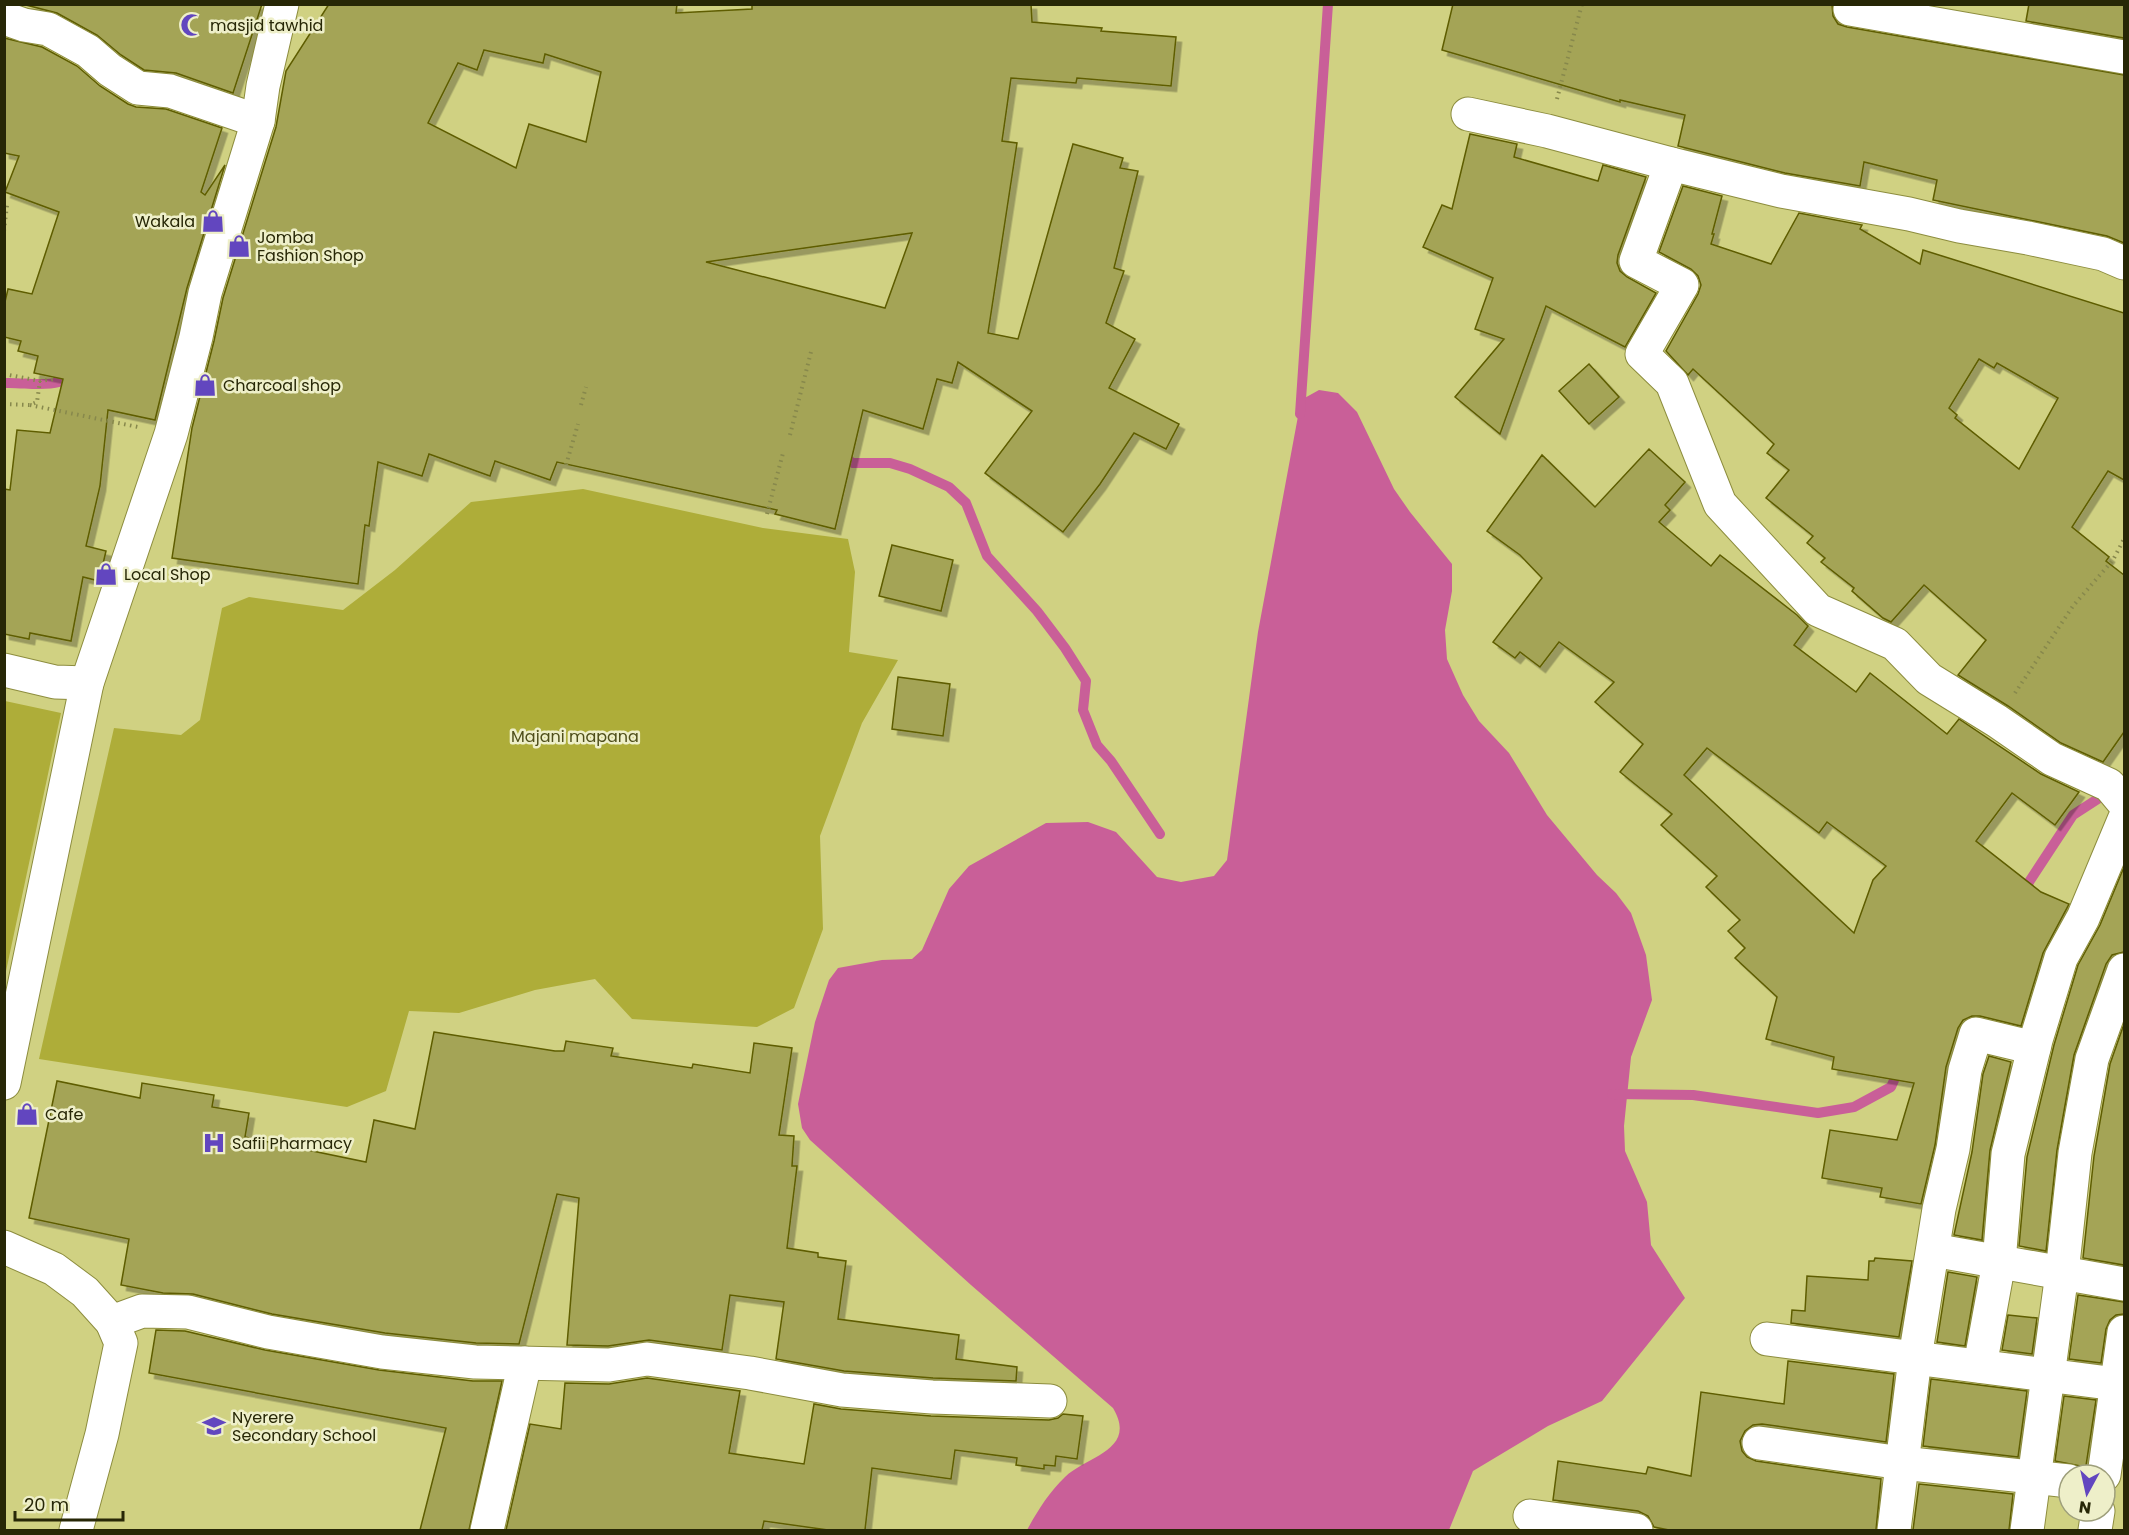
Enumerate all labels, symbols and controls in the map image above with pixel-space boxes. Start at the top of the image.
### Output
mosque icon: masjid tawhid [179,12,205,38]
place label: masjid tawhid [210,14,323,37]
shop icon: Wakala [200,208,226,234]
place label: Wakala [135,210,195,233]
place label: Jomba Fashion Shop [257,226,364,267]
shop icon: Jomba Fashion Shop [226,233,252,259]
shop icon: Charcoal shop [192,372,218,398]
place label: Charcoal shop [223,374,341,397]
shop icon: Local Shop [93,561,119,587]
place label: Local Shop [124,563,211,586]
park label: Majani mapana [511,725,639,748]
shop icon: Cafe [14,1101,40,1127]
place label: Cafe [45,1103,83,1126]
hospital icon: Safii Pharmacy [201,1130,227,1156]
place label: Safii Pharmacy [232,1132,352,1155]
place label: Nyerere Secondary School [232,1406,376,1447]
school or university icon: Nyerere Secondary School [201,1413,227,1439]
north arrow [2057,1463,2117,1523]
scale bar [15,1484,123,1522]
text: 20 m [24,1492,69,1517]
text: N [2077,1495,2093,1520]

